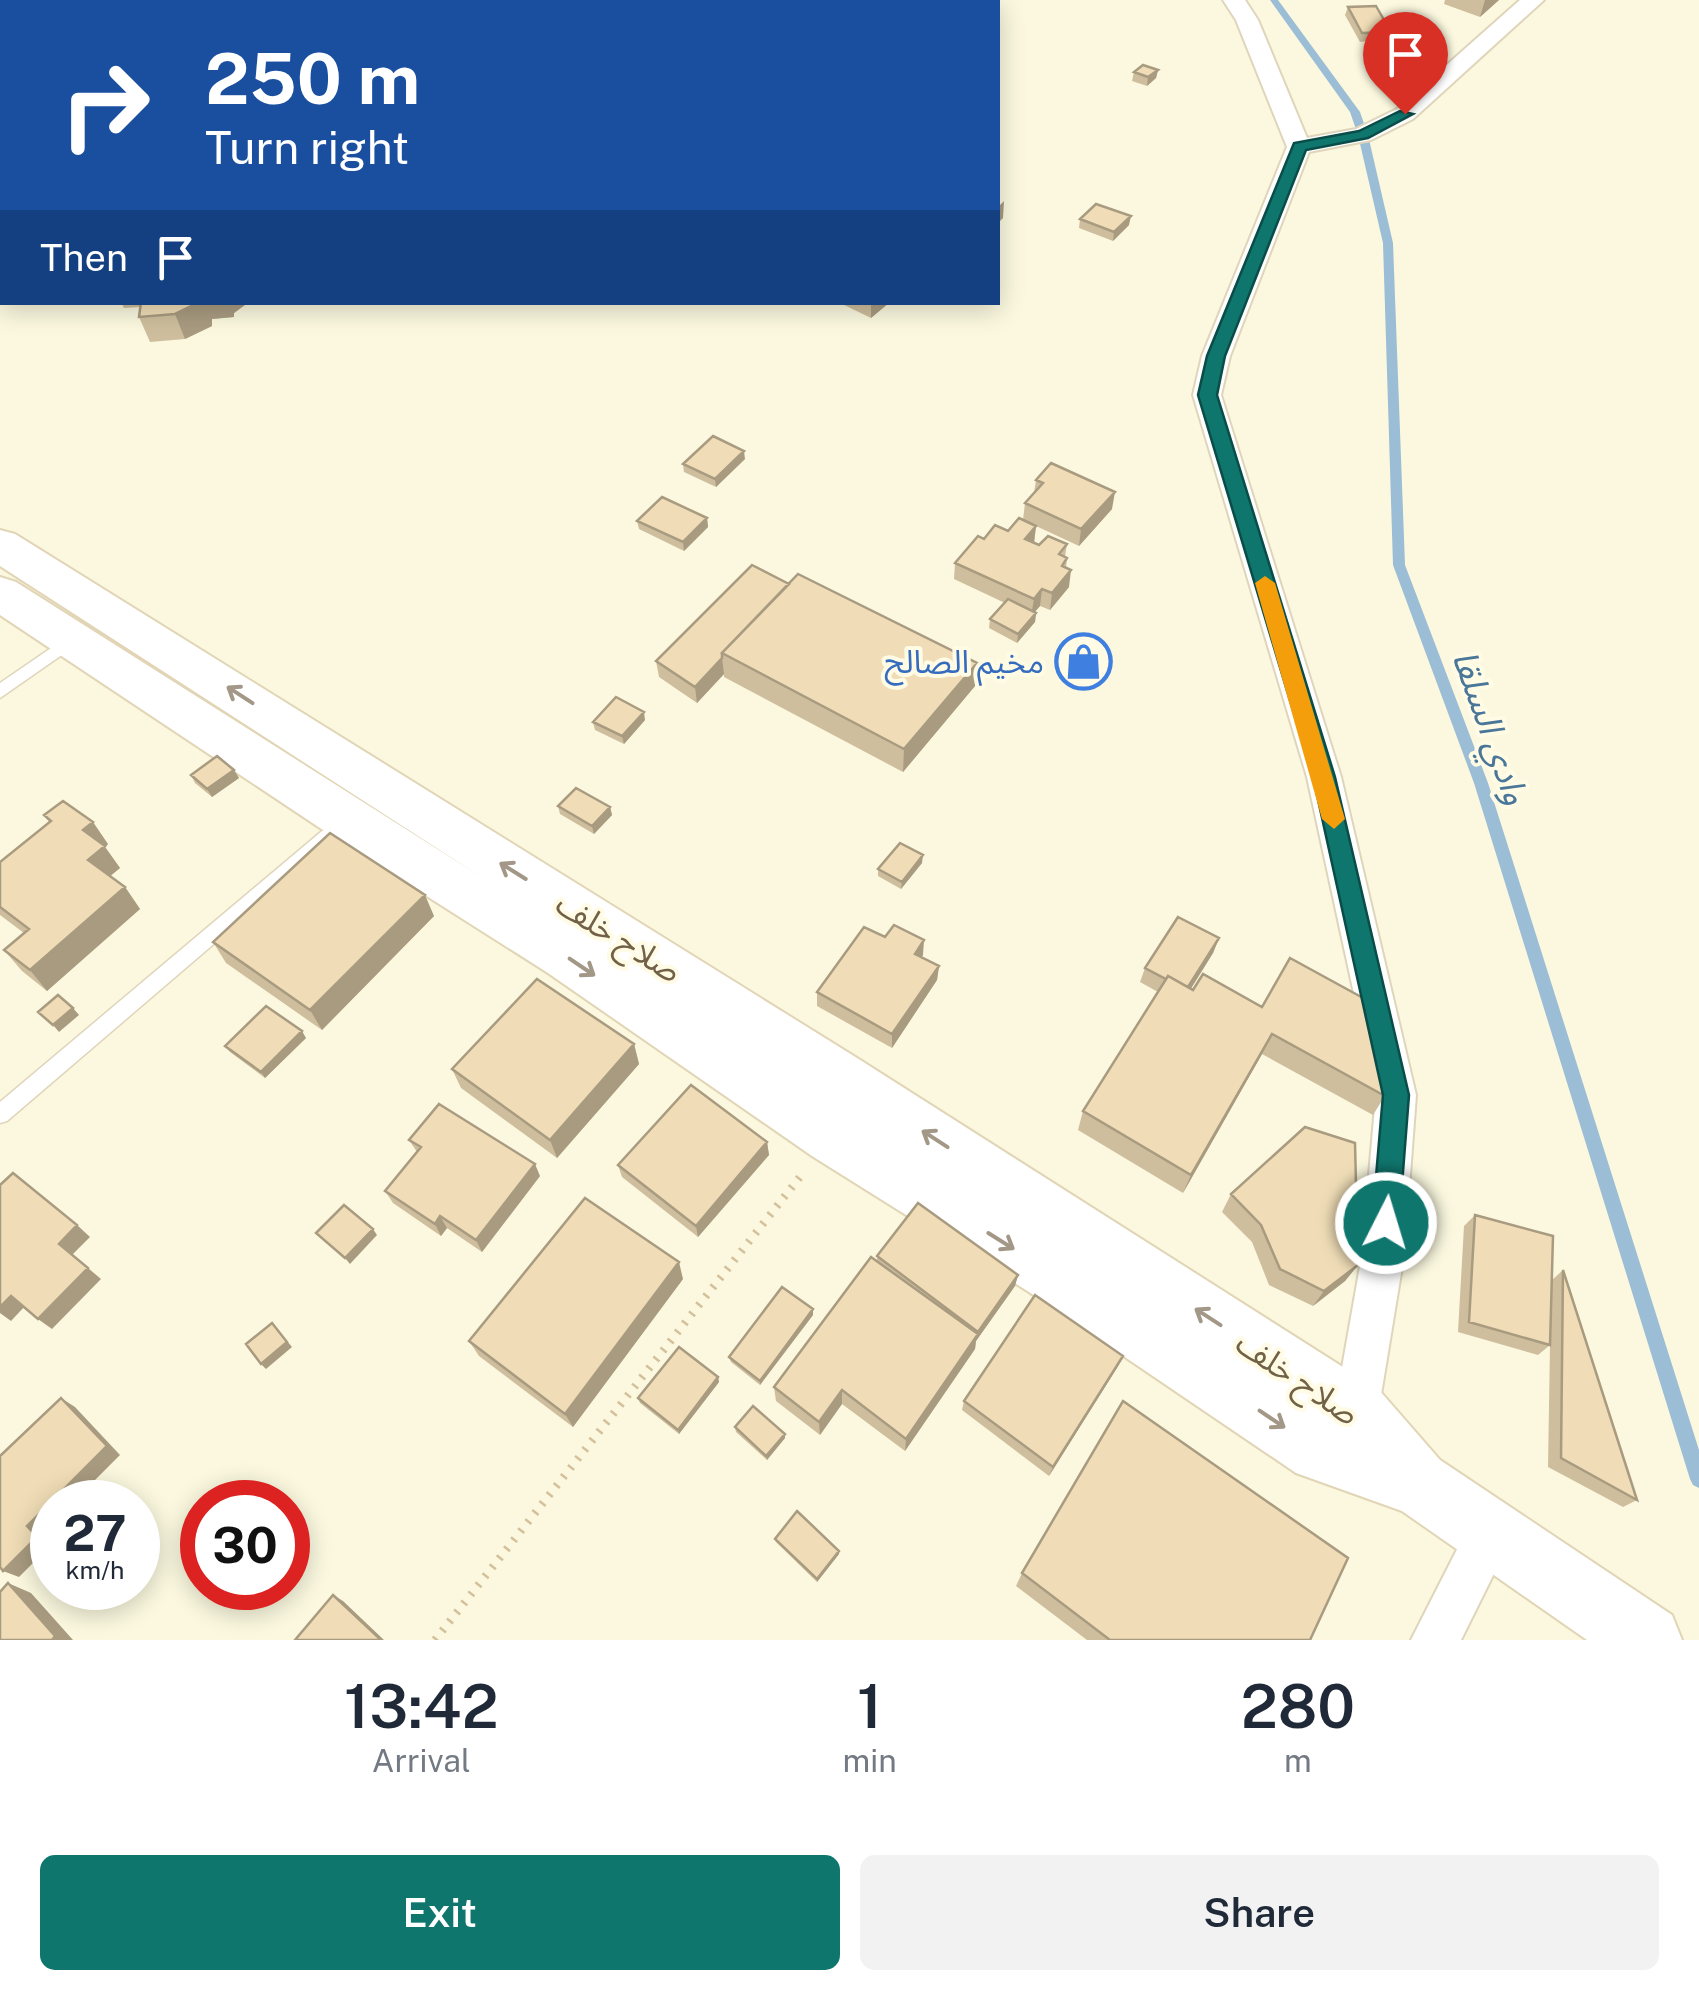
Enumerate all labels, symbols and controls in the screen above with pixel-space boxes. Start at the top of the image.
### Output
pin [1363,12,1448,115]
icon: arrive [1378,27,1433,82]
text: 250 m [205,37,420,120]
icon: right [40,40,170,170]
text: Turn right [205,121,409,174]
icon: arrive [148,230,203,285]
text: Then [40,235,128,280]
shop icon: مخيم الصالح [1053,631,1113,691]
place label: مخيم الصالح [884,643,1044,686]
water label: وادي السلقا [1438,644,1538,812]
one-way arrow [227,684,255,705]
one-way arrow [499,861,528,882]
street label: صلاح خلف [547,884,688,995]
one-way arrow [568,956,596,977]
one-way arrow [922,1129,950,1150]
position arrow [1334,1171,1438,1275]
one-way arrow [986,1231,1015,1251]
one-way arrow [1194,1306,1222,1327]
street label: صلاح خلف [1226,1324,1366,1437]
one-way arrow [1258,1408,1286,1429]
speed limit sign: 30 [180,1480,310,1610]
text: 27 [63,1503,127,1562]
text: km/h [66,1555,124,1585]
text: 13:42 [344,1671,498,1742]
text: 1 [857,1671,882,1742]
text: 280 [1241,1671,1355,1742]
text: Arrival [372,1742,471,1779]
text: min [842,1742,897,1779]
text: m [1284,1742,1312,1779]
button: Exit [40,1855,840,1970]
button: Share [860,1855,1659,1970]

